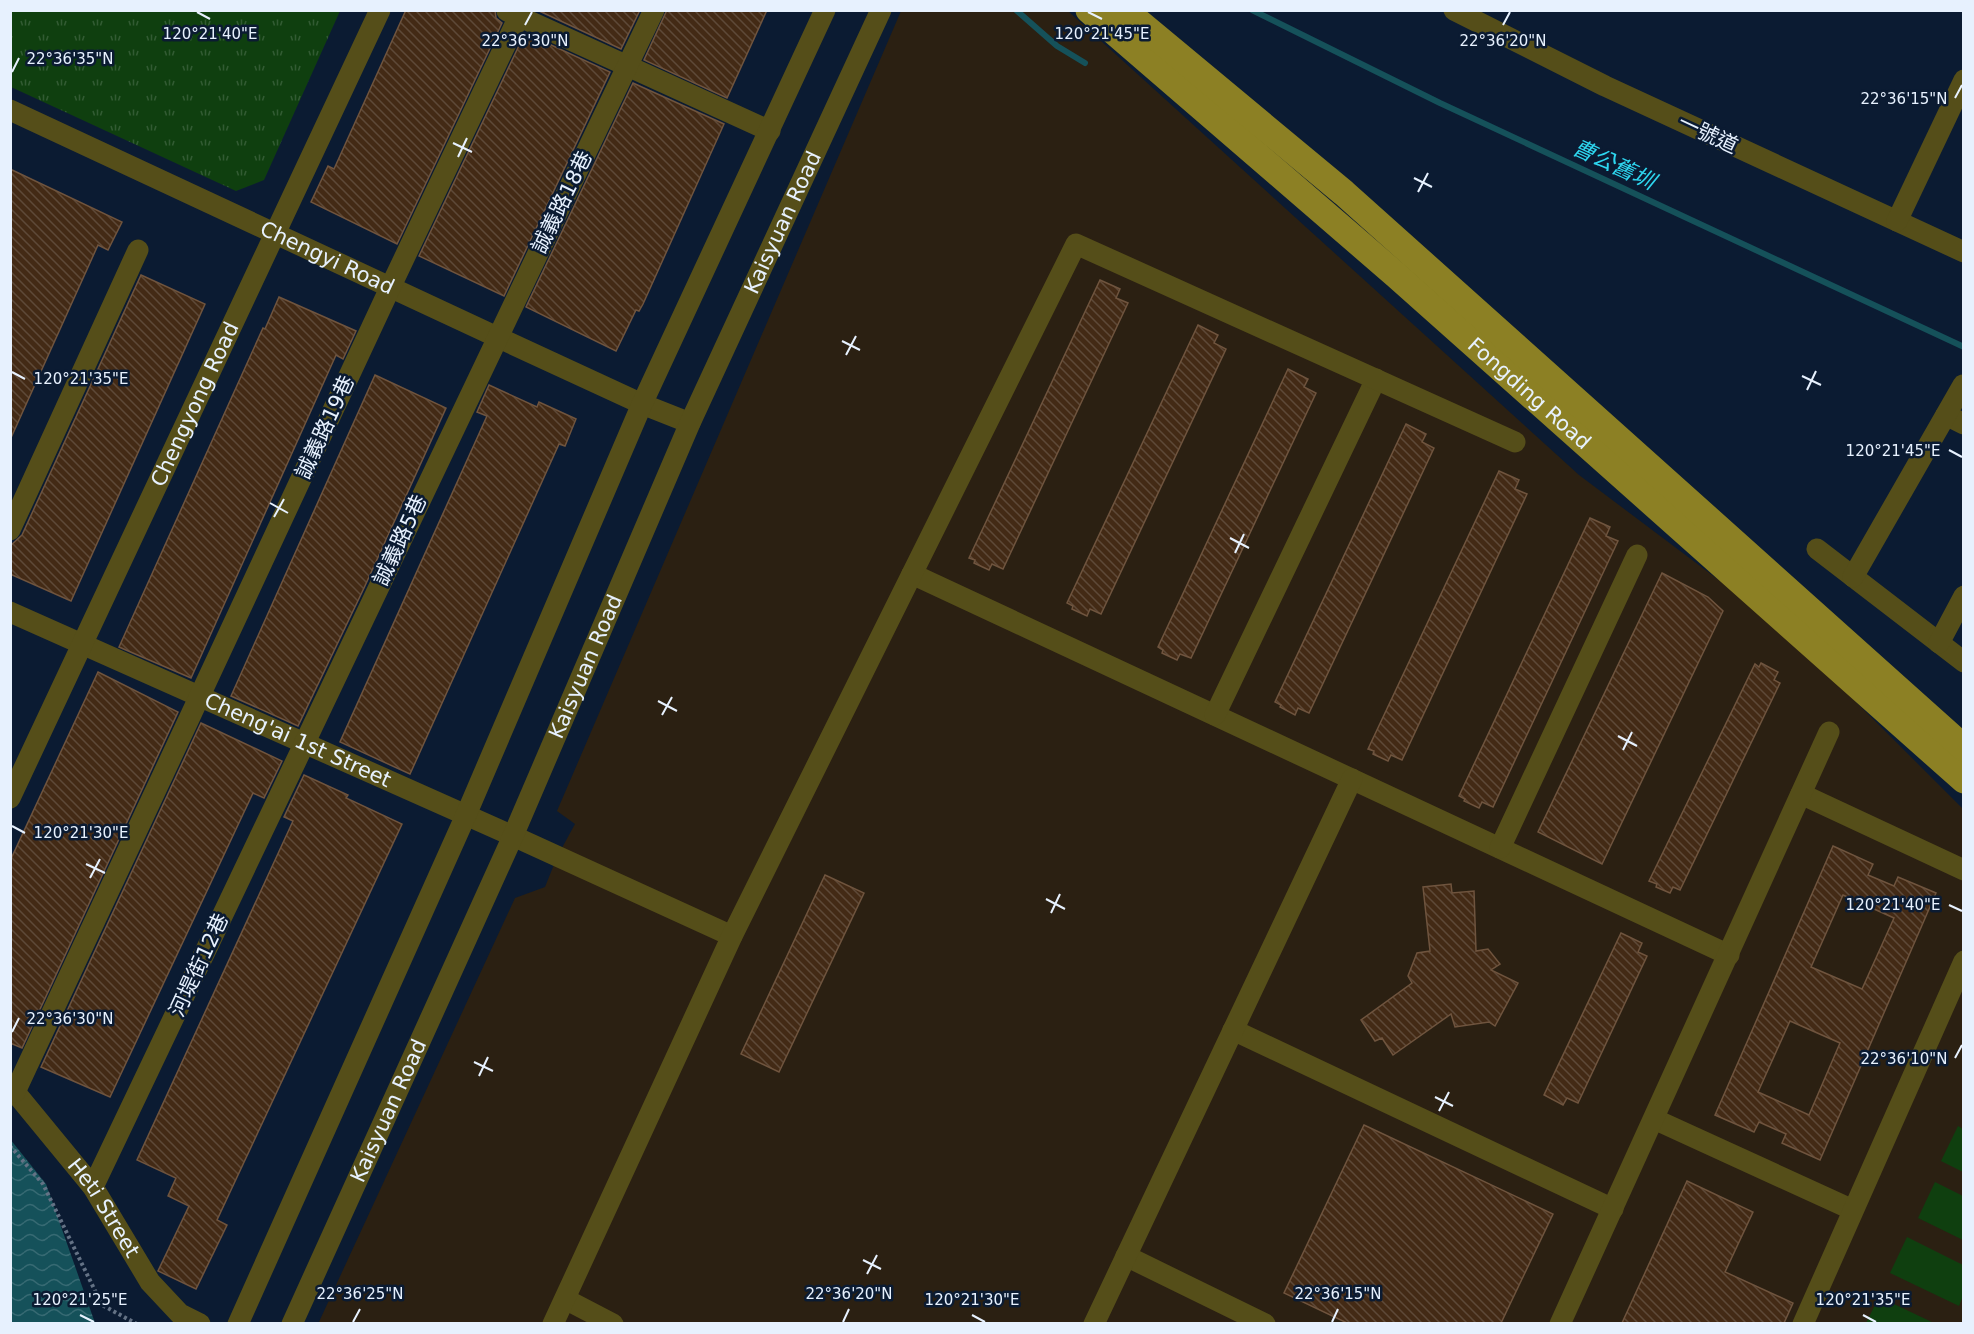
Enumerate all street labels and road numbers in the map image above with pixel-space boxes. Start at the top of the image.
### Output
street label: 一號道 [1674,110,1742,158]
street label: 誠義路18巷 [527,147,597,257]
street label: Kaisyuan Road [739,147,826,298]
street label: Chengyi Road [256,216,398,299]
street label: Chengyong Road [146,318,244,490]
street label: Fongding Road [1463,333,1596,454]
street label: 誠義路19巷 [291,372,359,482]
street label: 誠義路5巷 [369,491,431,589]
street label: Kaisyuan Road [544,591,627,742]
street label: Cheng'ai 1st Street [201,688,395,792]
street label: 河堤街12巷 [165,910,233,1020]
street label: Kaisyuan Road [346,1036,431,1186]
street label: Heti Street [63,1154,144,1262]

